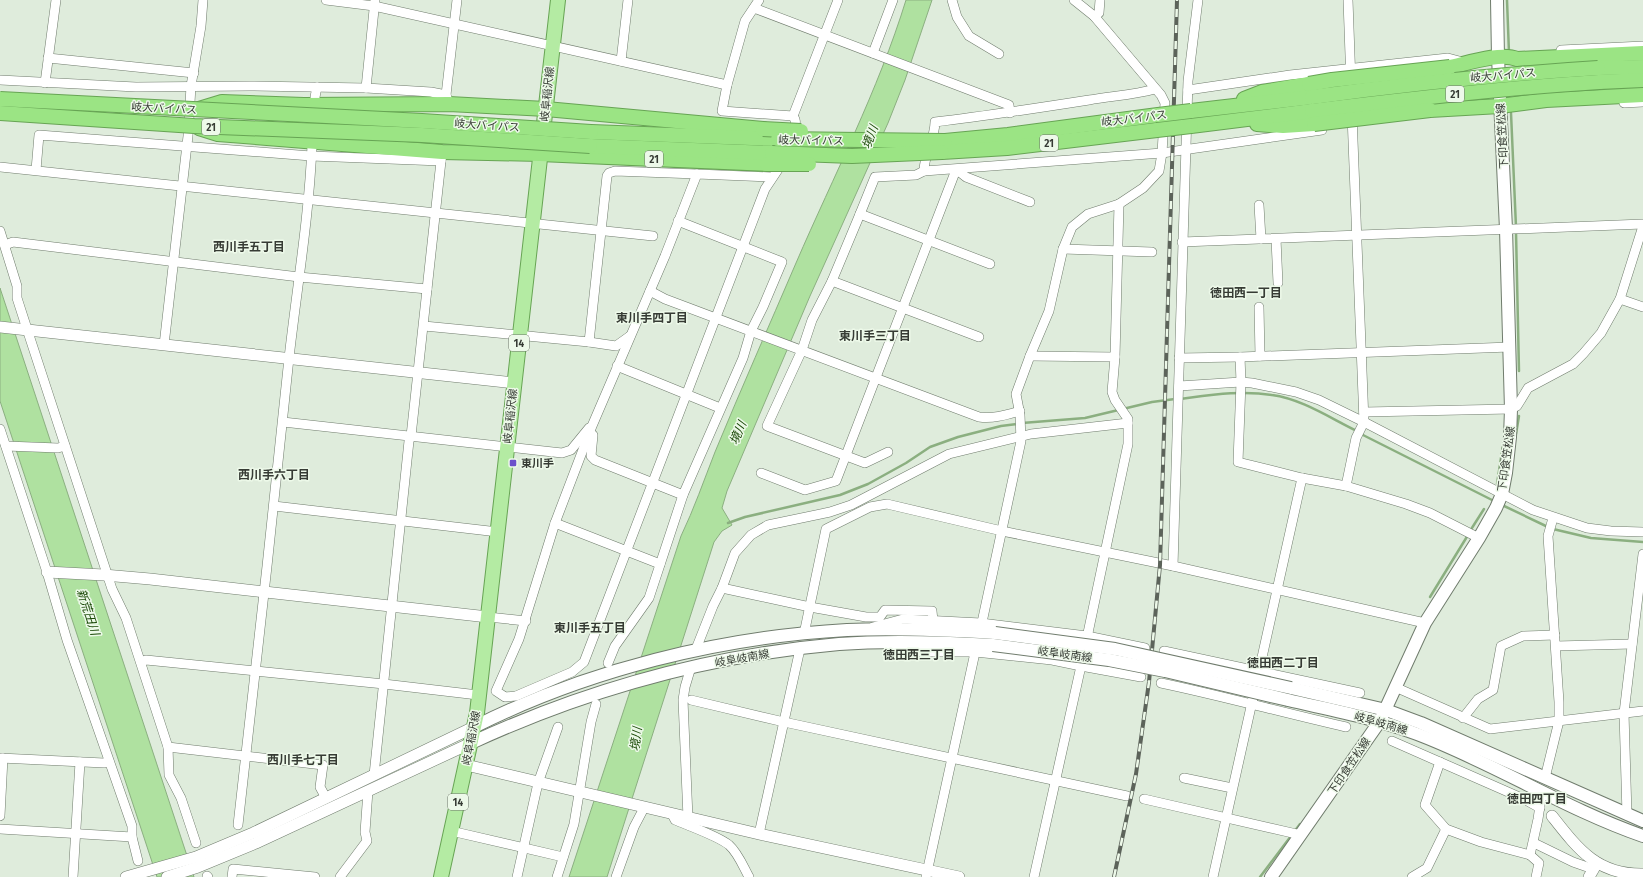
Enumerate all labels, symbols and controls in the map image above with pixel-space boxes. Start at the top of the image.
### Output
street label: 岐阜稲沢線 [538,66,557,122]
street label: 岐大バイパス [1470,66,1536,85]
road number: 21 [1446,86,1464,102]
street label: 岐大バイパス [131,100,197,117]
street label: 下印食笠松線 [1494,103,1511,169]
street label: 岐大バイパス [1101,108,1167,129]
street label: 岐大バイパス [454,117,520,134]
road number: 21 [202,119,220,135]
water label: 境川 [859,121,882,151]
street label: 岐大バイパス [778,133,844,148]
road number: 21 [1040,135,1058,151]
road number: 21 [645,151,663,167]
district label: 西川手五丁目 [213,240,285,254]
district label: 徳田西一丁目 [1210,286,1282,300]
district label: 東川手四丁目 [616,311,688,325]
district label: 東川手三丁目 [839,329,911,343]
road number: 14 [509,335,529,351]
street label: 岐阜稲沢線 [501,388,520,444]
water label: 境川 [727,417,750,447]
street label: 下印食笠松線 [1495,425,1518,493]
place label: 東川手 [521,457,554,470]
marker: 東川手 [508,458,518,468]
district label: 西川手六丁目 [238,468,310,482]
water label: 新荒田川 [74,587,103,639]
district label: 東川手五丁目 [554,621,626,635]
street label: 岐阜岐南線 [1037,644,1093,665]
street label: 岐阜岐南線 [714,647,770,670]
district label: 徳田西三丁目 [883,648,955,662]
district label: 徳田西二丁目 [1247,656,1319,670]
street label: 岐阜稲沢線 [460,710,483,766]
street label: 岐阜岐南線 [1353,710,1409,737]
water label: 境川 [628,724,645,752]
street label: 下印食笠松線 [1326,735,1373,797]
district label: 西川手七丁目 [267,753,339,767]
district label: 徳田四丁目 [1507,792,1567,806]
road number: 14 [448,794,468,810]

